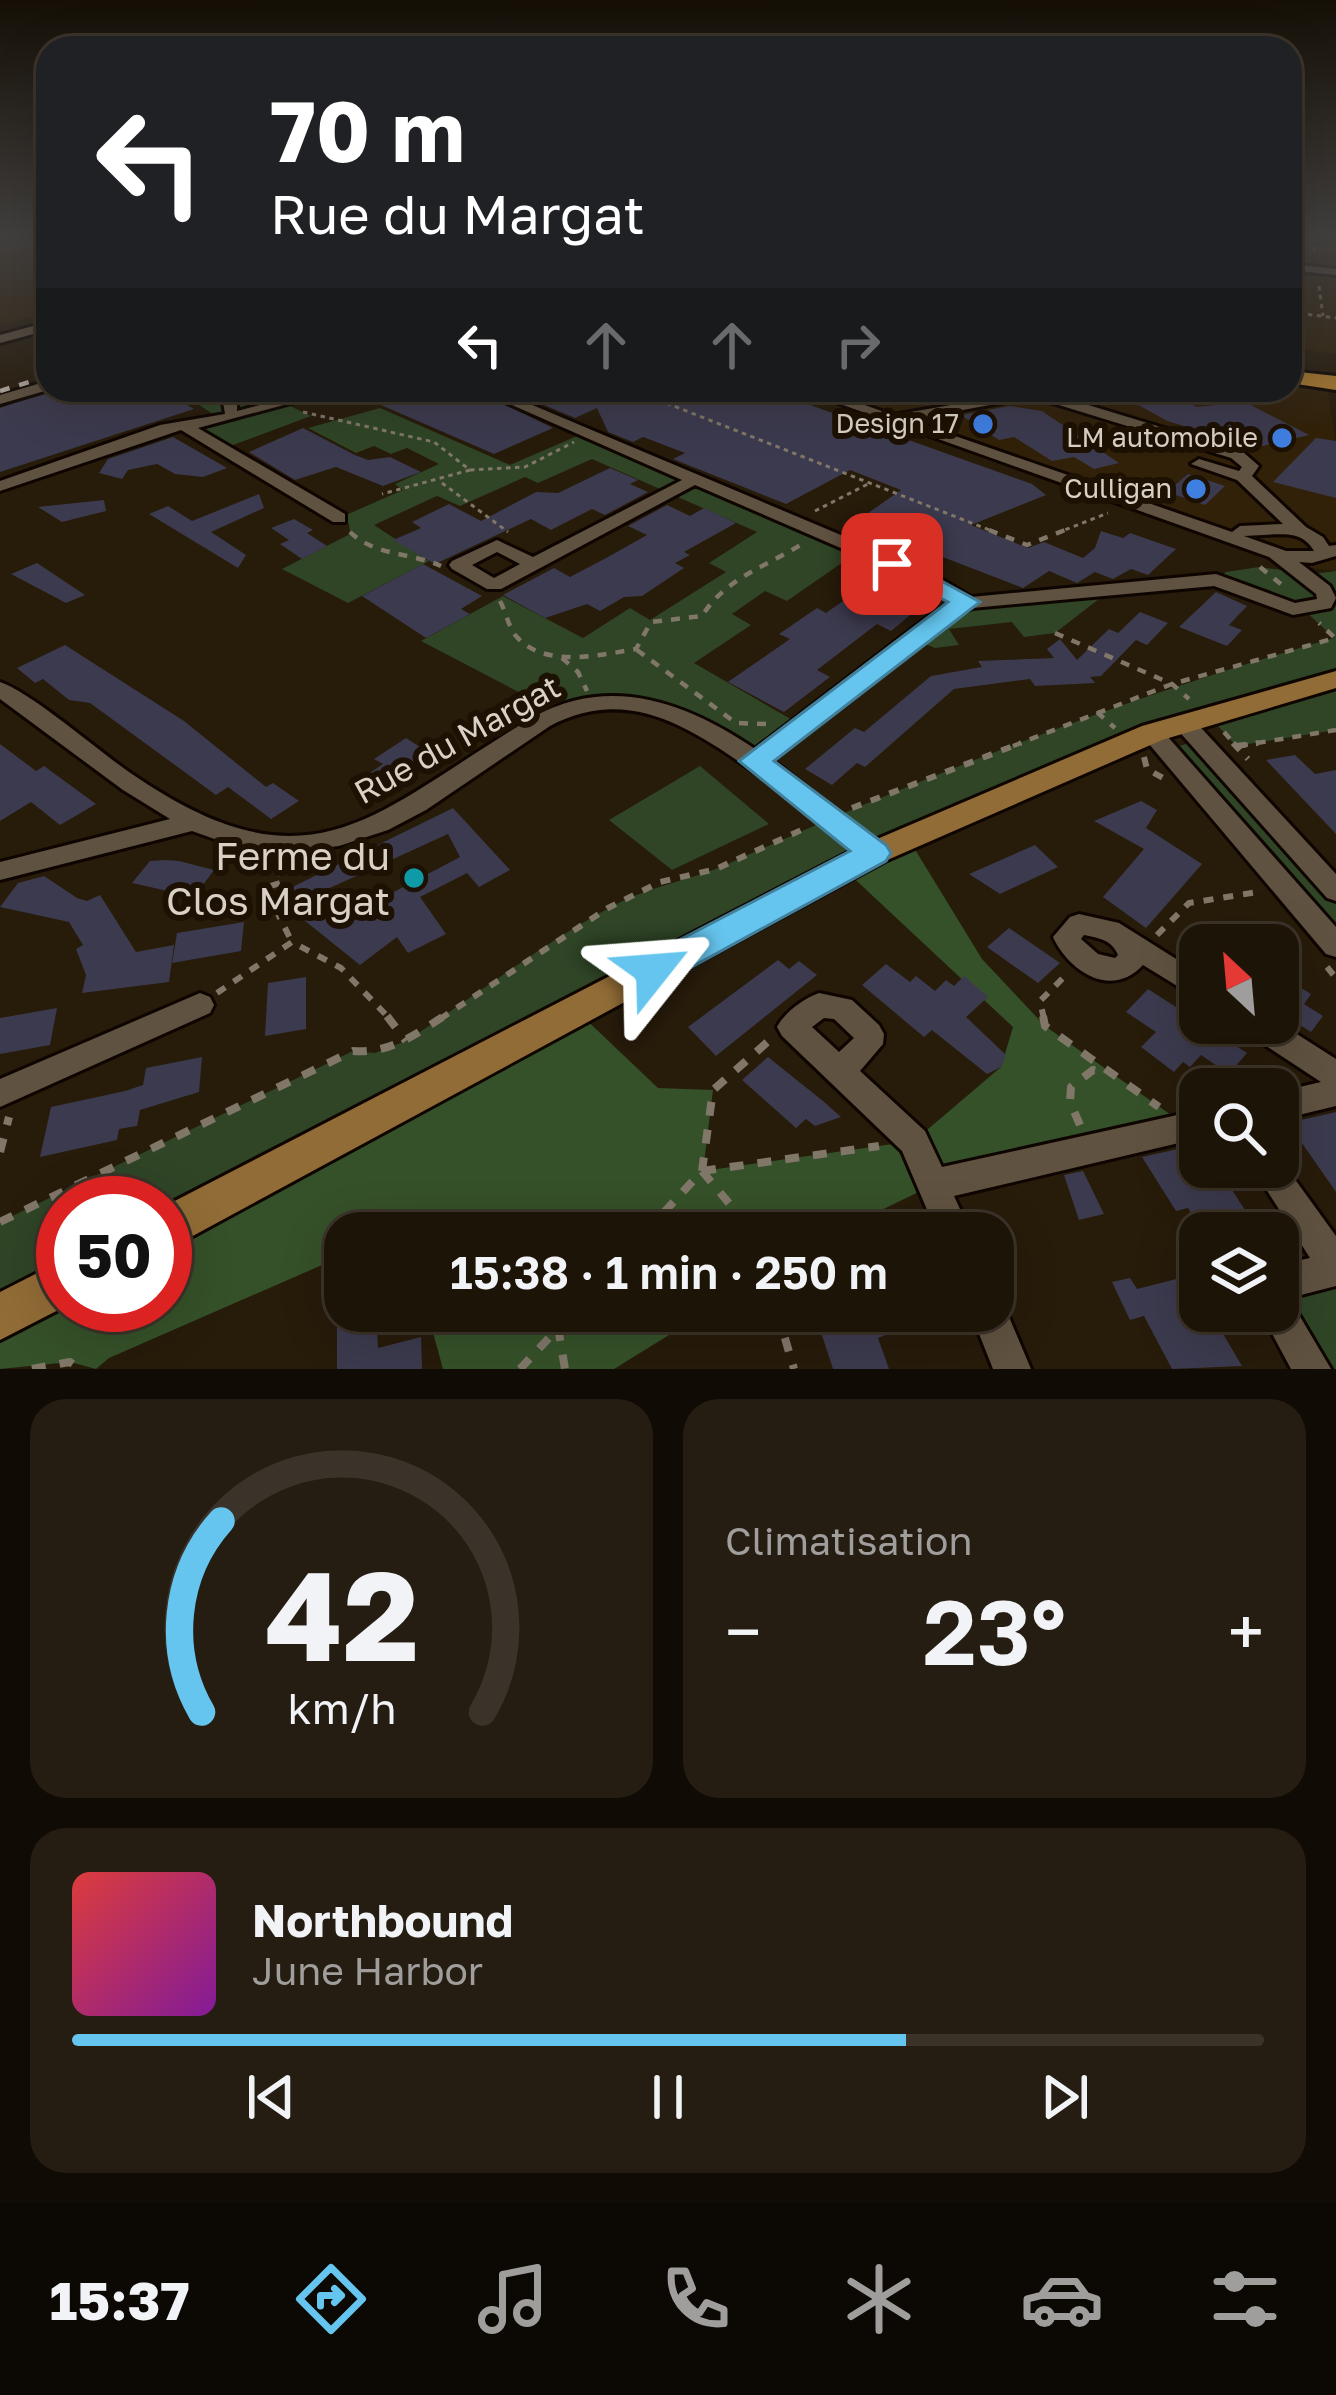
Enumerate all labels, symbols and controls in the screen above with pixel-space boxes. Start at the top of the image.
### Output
text: 70 m [270,80,465,180]
icon: left [72,84,228,240]
text: Rue du Margat [270,181,645,246]
icon: left [447,312,513,378]
icon: ahead [573,312,639,378]
icon: ahead [699,312,765,378]
icon: right [825,312,891,378]
place label: Design 17 [836,407,959,439]
marker: Design 17 [970,411,996,437]
place label: LM automobile [1066,421,1258,453]
marker: LM automobile [1269,425,1295,451]
place label: Culligan [1064,472,1172,504]
marker: Culligan [1183,476,1209,502]
pin [841,513,943,615]
icon: arrive [859,531,925,597]
street label: Rue du Margat [347,666,566,811]
place label: Ferme du Clos Margat [166,832,390,924]
marker: Ferme du Clos Margat [401,865,427,891]
position arrow [590,907,716,1033]
north arrow [1179,924,1299,1044]
map controls [1179,924,1299,1332]
button: search [1179,1068,1299,1188]
speed limit sign: 50 [36,1176,192,1332]
button: layers [1179,1212,1299,1332]
text: 15:38 · 1 min · 250 m [450,1245,888,1299]
text: Climatisation [725,1517,972,1564]
text: 42 [264,1539,419,1688]
text: 23° [923,1577,1066,1685]
text: − [725,1591,761,1671]
text: + [1228,1591,1264,1671]
text: km/h [287,1681,396,1732]
text: Northbound [252,1893,513,1947]
text: June Harbor [252,1947,483,1994]
icon: previous [238,2064,304,2130]
icon: pause [635,2064,701,2130]
icon: next [1032,2064,1098,2130]
icon: directions [289,2257,373,2341]
icon: music [471,2257,555,2341]
icon: phone [654,2257,738,2341]
icon: climate [837,2257,921,2341]
icon: car [1020,2257,1104,2341]
icon: filters [1203,2257,1287,2341]
text: 15:37 [49,2267,190,2332]

